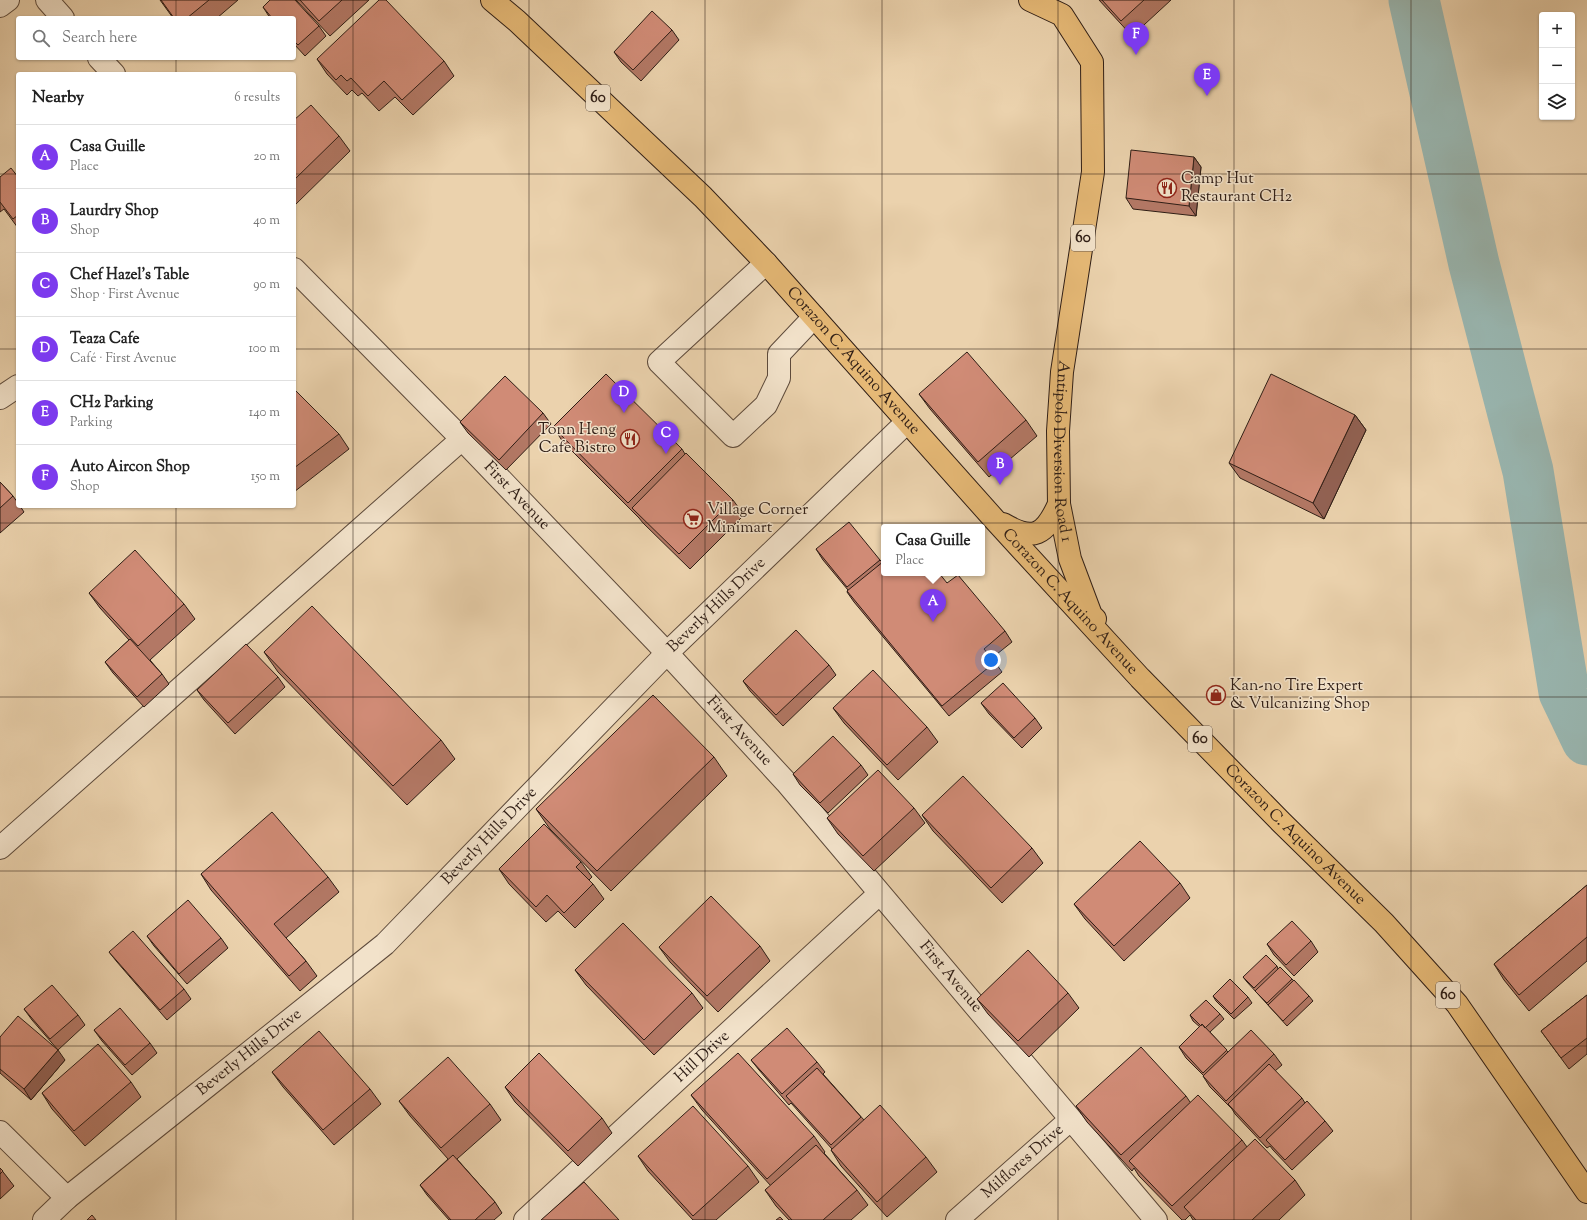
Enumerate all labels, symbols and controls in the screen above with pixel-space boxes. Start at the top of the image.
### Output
map controls [1539,12,1575,120]
button: + [1539,12,1575,48]
search box [16,16,296,60]
pin: F [1123,22,1149,55]
icon: search [30,27,52,49]
text: Search here [62,28,137,49]
button: − [1539,48,1575,84]
pin: E [1194,63,1220,96]
button: layers [1539,84,1575,120]
road number: 60 [586,85,610,111]
text: Nearby [32,86,84,110]
text: 6 results [234,89,280,107]
text: Casa Guille [70,137,145,158]
text: A [40,148,50,166]
text: 20 m [254,148,280,166]
text: Place [70,158,99,176]
place label: Camp Hut Restaurant CH2 [1181,168,1293,209]
restaurant icon: Camp Hut Restaurant CH2 [1156,177,1178,199]
text: Laurdry Shop [70,201,159,222]
text: B [41,212,49,230]
text: 40 m [253,212,280,230]
text: Shop [70,222,99,240]
road number: 60 [1071,225,1095,251]
text: Chef Hazel's Table [70,265,189,286]
text: C [40,276,50,294]
text: 90 m [253,276,280,294]
street label: Corazon C. Aquino Avenue [781,282,926,440]
text: Shop · First Avenue [70,286,180,304]
text: Teaza Cafe [70,329,140,350]
text: D [40,340,50,358]
text: 100 m [248,340,280,358]
text: Café · First Avenue [70,350,177,368]
street label: Antipolo Diversion Road 1 [1046,359,1078,544]
pin: D [611,380,637,413]
text: CH2 Parking [70,393,153,414]
text: E [41,404,49,422]
text: 140 m [249,404,280,422]
text: Parking [70,414,112,432]
place label: Tonn Heng Cafe Bistro [538,419,616,460]
pin: C [653,421,679,454]
restaurant icon: Tonn Heng Cafe Bistro [619,428,641,450]
pin: B [987,452,1013,485]
street label: First Avenue [478,456,555,536]
text: Auto Aircon Shop [70,457,190,478]
text: F [41,468,49,486]
text: 150 m [251,468,280,486]
text: Shop [70,478,99,496]
place label: Village Corner Minimart [707,499,808,540]
supermarket icon: Village Corner Minimart [682,508,704,530]
street label: Corazon C. Aquino Avenue [997,523,1143,680]
popup [881,524,985,576]
text: Casa Guille [895,531,971,552]
street label: Beverly Hills Drive [662,552,771,658]
text: Place [895,552,924,570]
pin: A [920,589,946,622]
your location [981,650,1001,670]
place label: Kan-no Tire Expert & Vulcanizing Shop [1230,675,1370,716]
shop icon: Kan-no Tire Expert & Vulcanizing Shop [1205,684,1227,706]
street label: First Avenue [701,691,778,771]
road number: 60 [1188,726,1212,752]
street label: Corazon C. Aquino Avenue [1219,759,1371,911]
street label: Beverly Hills Drive [436,782,543,890]
street label: First Avenue [914,936,988,1018]
road number: 60 [1436,982,1460,1008]
street label: Beverly Hills Drive [192,1003,307,1102]
street label: Hill Drive [669,1025,735,1088]
street label: Milflores Drive [977,1119,1069,1204]

